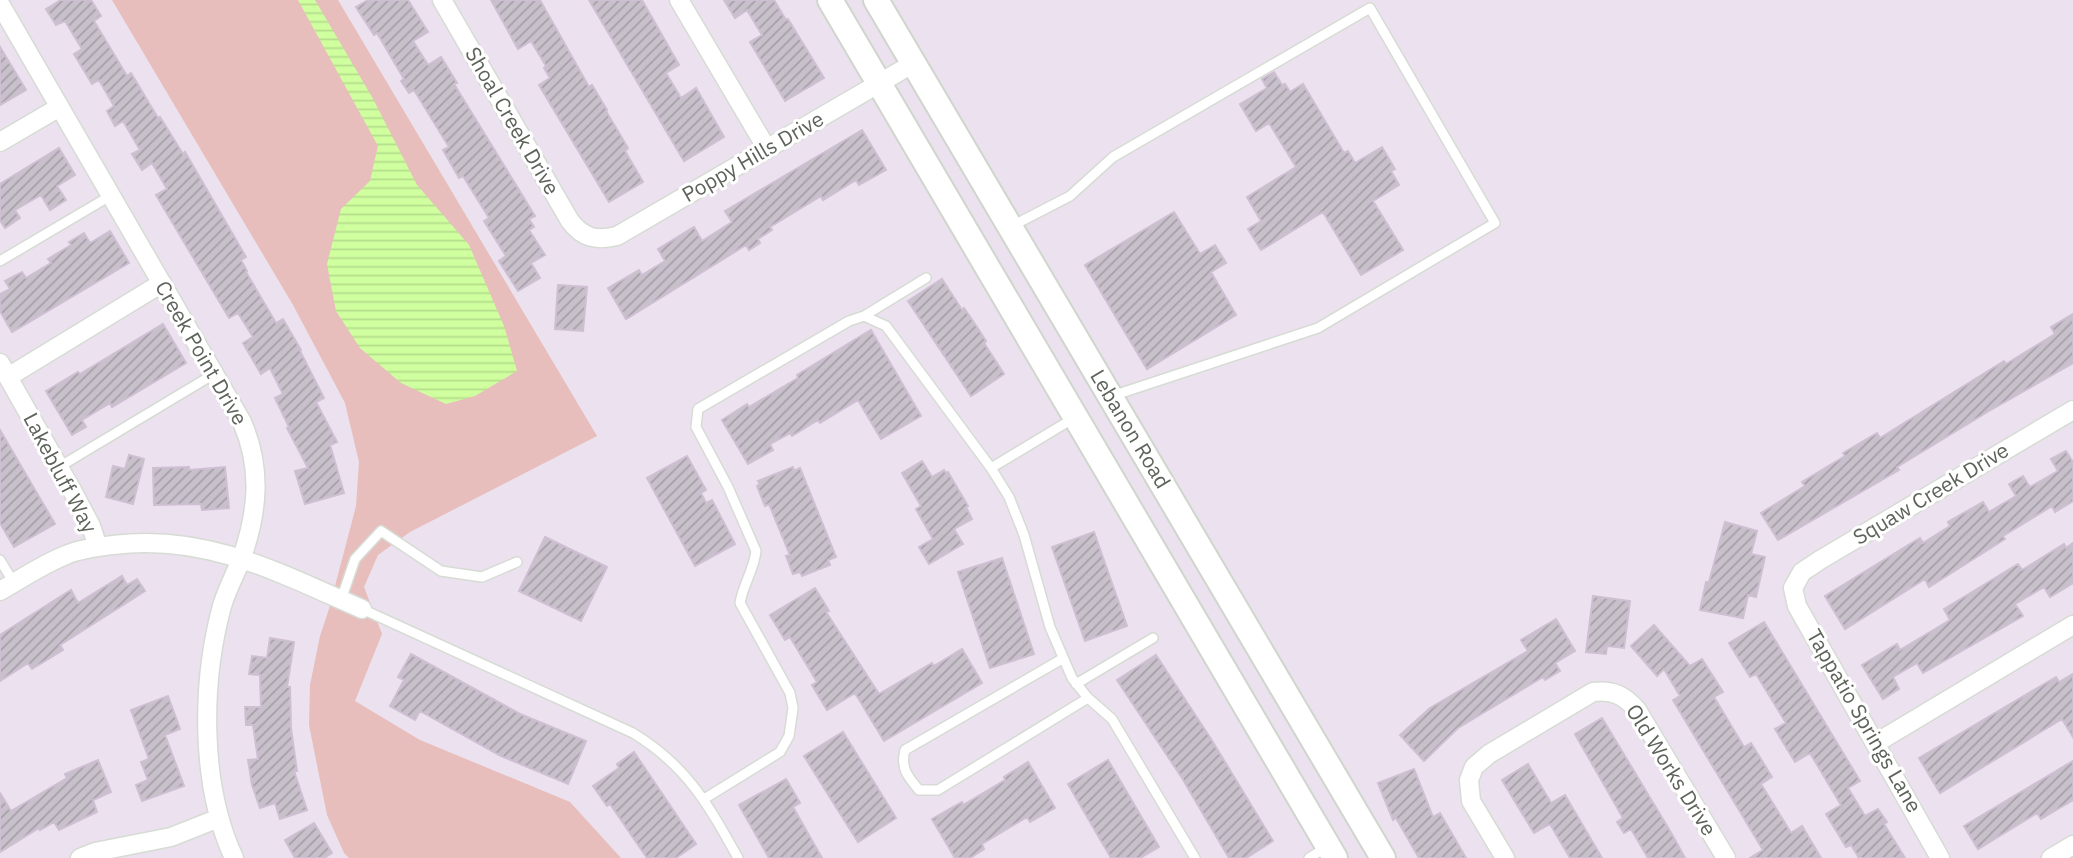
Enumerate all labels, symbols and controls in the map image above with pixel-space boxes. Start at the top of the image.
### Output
street label: Shoal Creek Drive [459,42,567,199]
street label: Poppy Hills Drive [677,104,828,208]
street label: Creek Point Drive [149,275,255,430]
street label: Lebanon Road [1084,364,1177,493]
street label: Lakebluff Way [17,407,105,538]
street label: Squaw Creek Drive [1847,436,2014,551]
street label: Tappatio Springs Lane [1801,624,1929,817]
street label: Old Works Drive [1620,698,1724,841]

